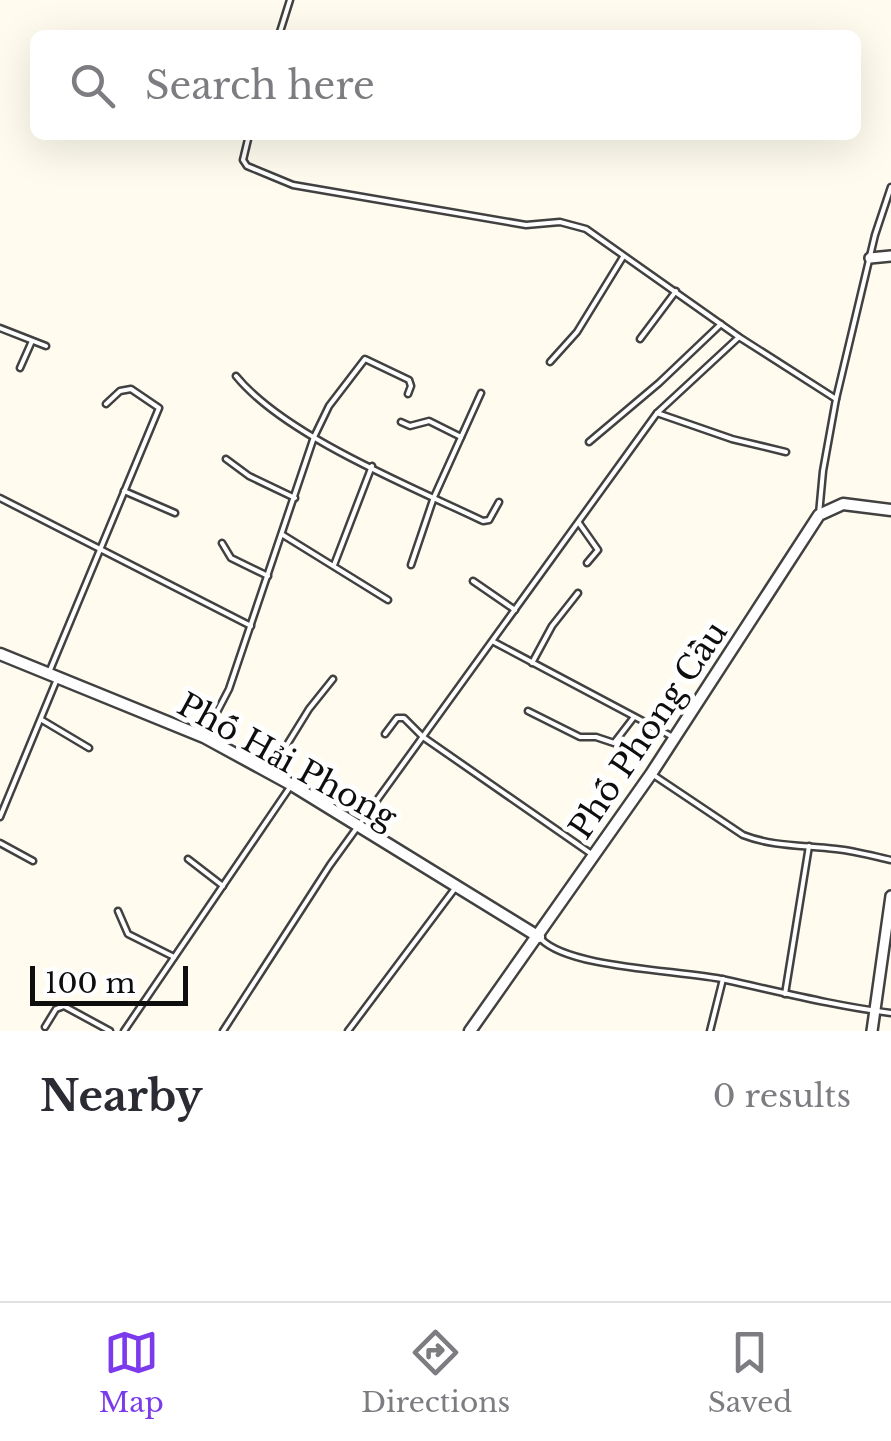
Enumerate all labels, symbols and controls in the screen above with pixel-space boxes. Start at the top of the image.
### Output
search box [30,30,861,140]
icon: search [65,58,120,113]
text: Search here [145,62,375,109]
street label: Phố Phong Cầu [560,614,736,846]
street label: Phố Hải Phong [171,684,404,838]
scale bar [30,961,188,1006]
text: 100 m [45,966,136,1001]
text: Nearby [40,1070,203,1122]
text: 0 results [713,1076,851,1116]
tab: Map [99,1325,164,1420]
tab: Directions [361,1325,510,1420]
tab: Saved [708,1325,792,1420]

